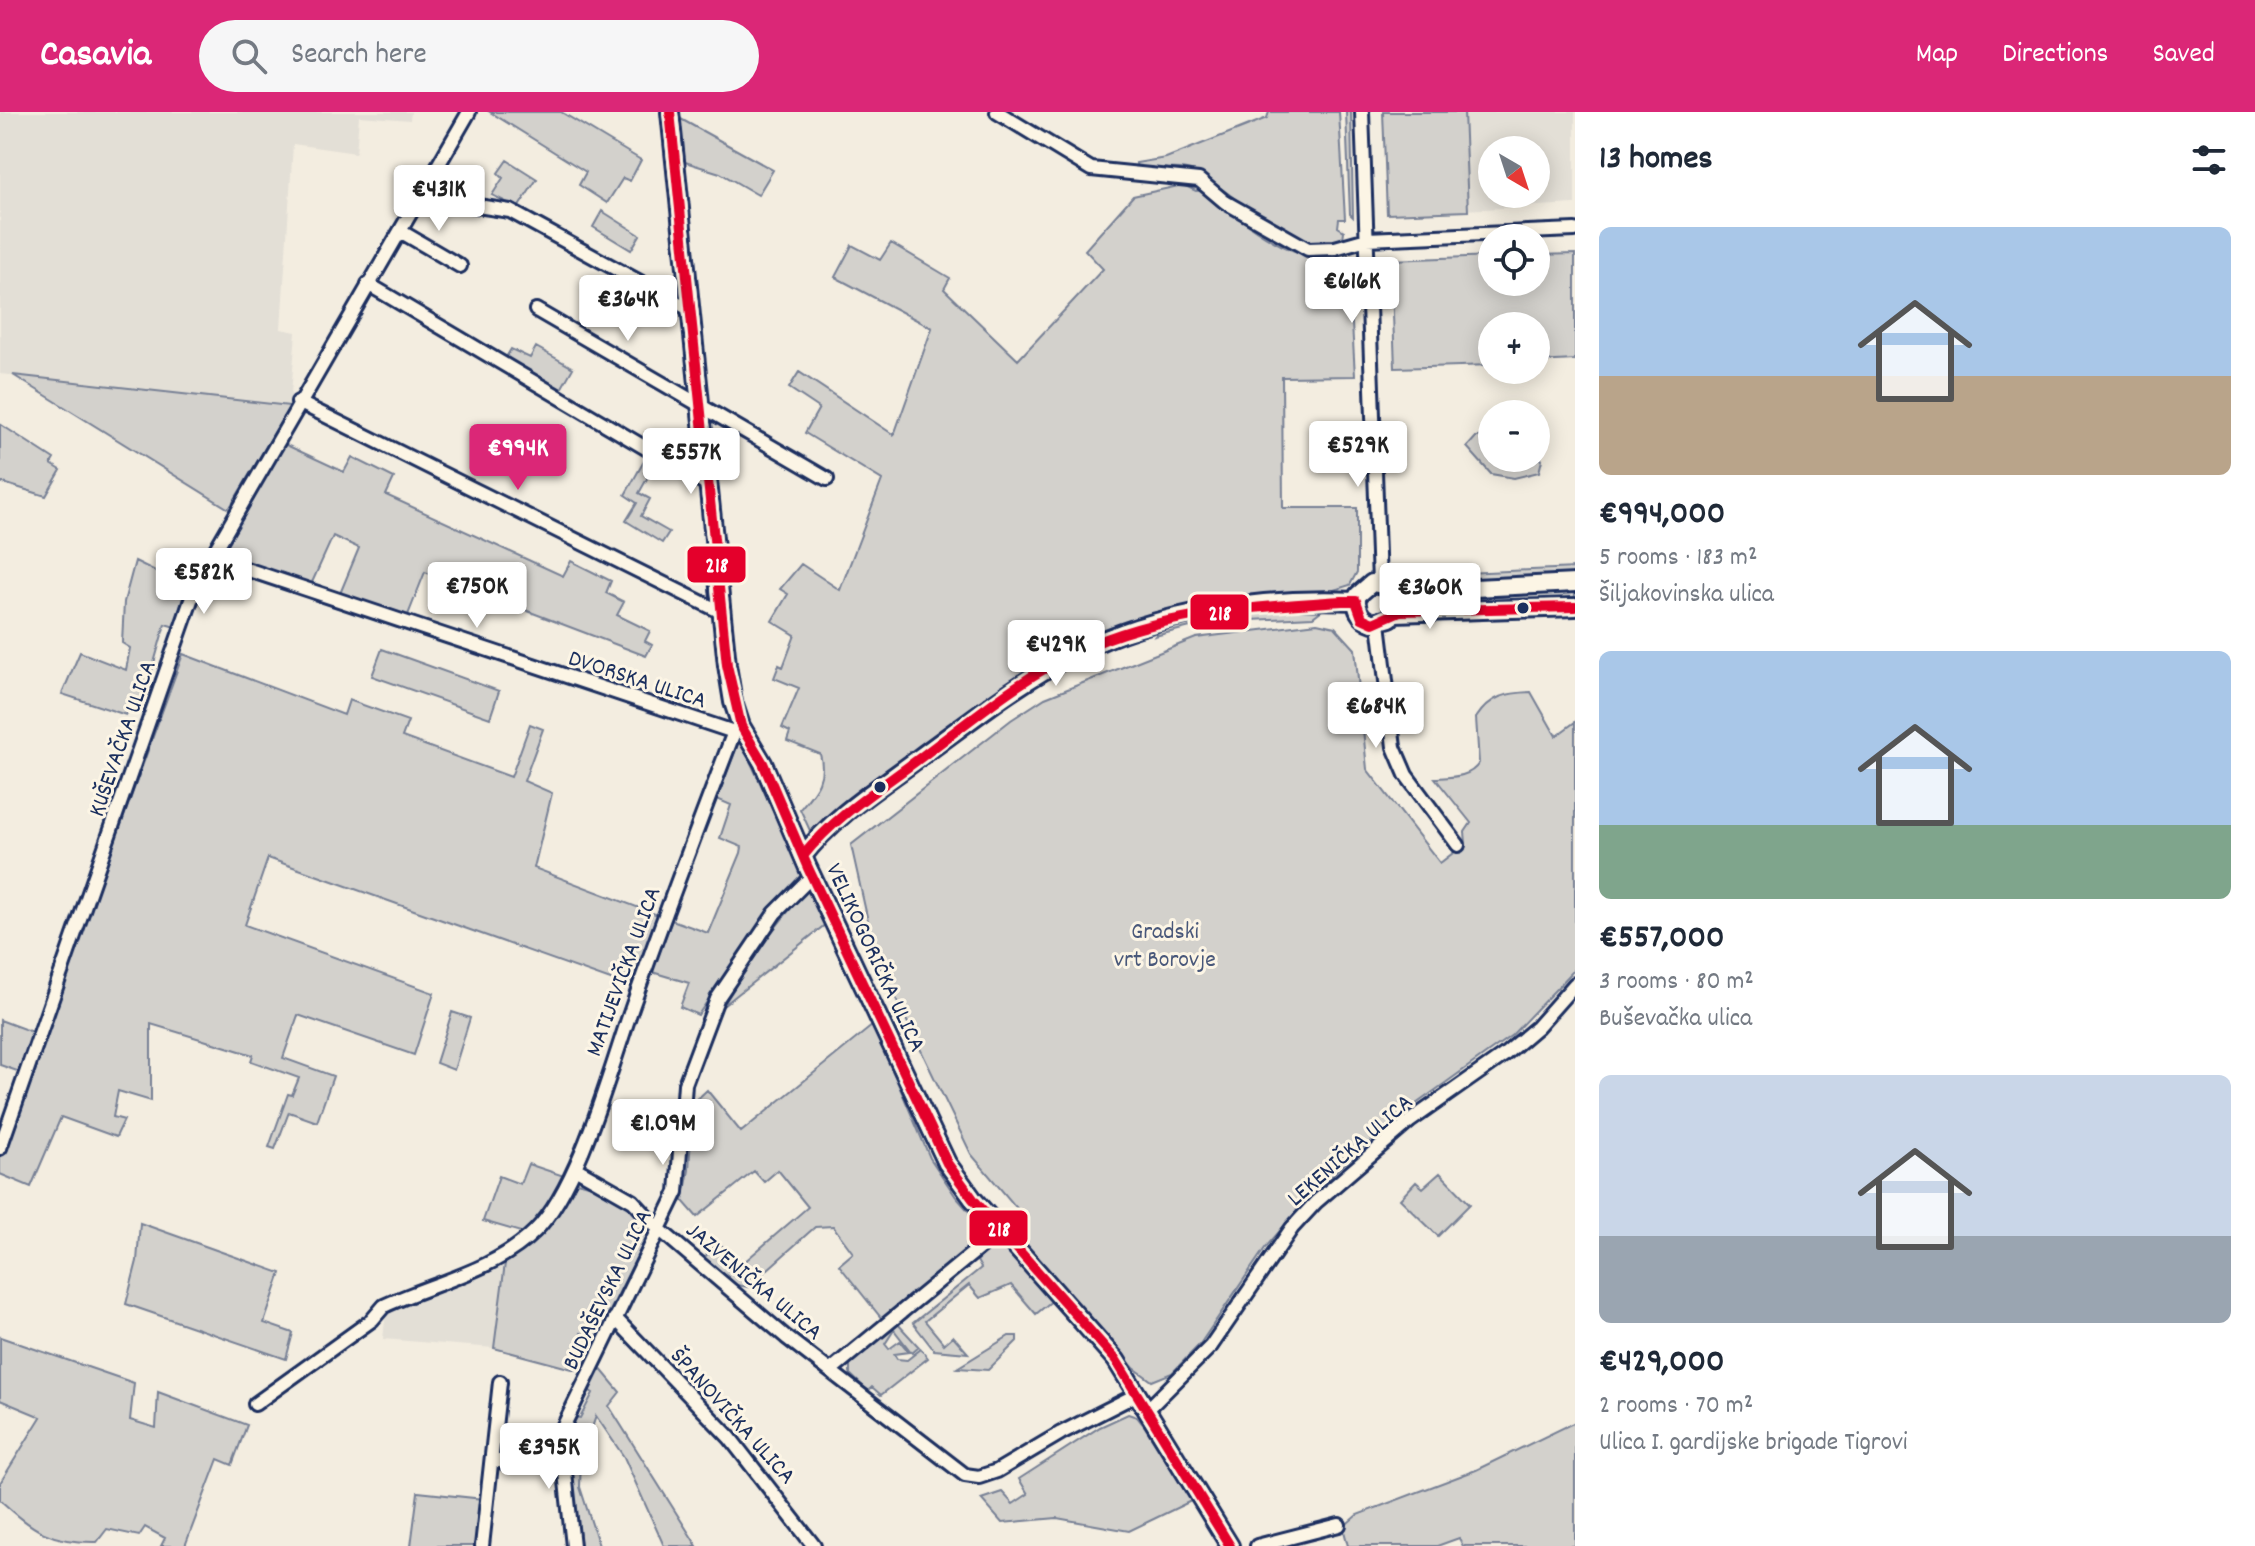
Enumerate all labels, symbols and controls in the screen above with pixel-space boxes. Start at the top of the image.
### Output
search box [199,20,759,92]
text: Casavia [40,29,151,84]
icon: search [227,34,271,78]
text: Search here [291,35,427,78]
text: Map [1916,36,1958,76]
text: Directions [2002,36,2108,76]
text: Saved [2152,36,2215,76]
north arrow [1478,136,1550,208]
map controls [1478,136,1550,472]
text: 13 homes [1599,136,1713,185]
icon: filters [2187,138,2231,182]
pin: €431K [383,165,495,233]
text: €431K [412,172,466,209]
button: locate [1478,224,1550,296]
pin: €616K [1296,257,1408,325]
text: €616K [1323,264,1381,301]
pin: €364K [572,275,684,343]
icon: home [1843,279,1987,423]
text: €364K [597,282,659,319]
button: + [1478,312,1550,384]
button: − [1478,400,1550,472]
pin: €529K [1302,421,1414,489]
pin: €994K [462,424,574,492]
pin: €557K [635,428,747,496]
text: €529K [1327,428,1389,465]
text: €994K [487,431,549,468]
text: €557K [661,435,721,472]
text: €994,000 [1599,491,1725,540]
text: 5 rooms · 183 m² [1599,540,1757,577]
line badge: 218 [686,545,747,584]
pin: €582K [148,548,260,616]
text: 218 [705,552,729,583]
text: €582K [174,555,234,592]
pin: €750K [421,562,533,630]
pin: €360K [1374,563,1486,631]
text: €750K [446,569,508,606]
text: €360K [1398,570,1462,607]
text: Šiljakovinska ulica [1599,577,1774,614]
line badge: 218 [1189,593,1250,631]
text: 218 [1208,600,1232,631]
unlabelled marker [1515,600,1531,616]
pin: €429K [1000,620,1112,688]
text: €429K [1026,627,1086,664]
street label: DVORSKA ULICA [564,643,711,719]
street label: KUŠEVAČKA ULICA [81,656,167,822]
pin: €684K [1320,682,1432,750]
text: €684K [1346,689,1406,726]
icon: home [1843,703,1987,847]
unlabelled marker [872,779,888,795]
street label: VELIKOGORIČKA ULICA [816,858,933,1058]
street label: MATIJEVIČKA ULICA [578,883,671,1062]
text: €557,000 [1599,915,1725,964]
park label: Gradski vrt Borovje [1114,916,1216,978]
text: 3 rooms · 80 m² [1599,964,1754,1001]
text: Buševačka ulica [1599,1001,1752,1038]
street label: LEKENIČKA ULICA [1280,1087,1421,1216]
pin: €1.09M [598,1099,728,1167]
text: €1.09M [630,1106,696,1143]
icon: home [1843,1127,1987,1271]
street label: BUDAŠEVSKA ULICA [555,1204,662,1376]
line badge: 218 [968,1209,1029,1247]
street label: JAZVENIČKA ULICA [677,1215,829,1350]
text: 218 [987,1216,1011,1247]
text: €429,000 [1599,1339,1725,1388]
street label: ŠPANOVIČKA ULICA [661,1341,803,1493]
text: 2 rooms · 70 m² [1599,1388,1753,1425]
pin: €395K [493,1423,605,1491]
text: Ulica I. gardijske brigade Tigrovi [1599,1425,1908,1462]
text: €395K [518,1430,580,1467]

